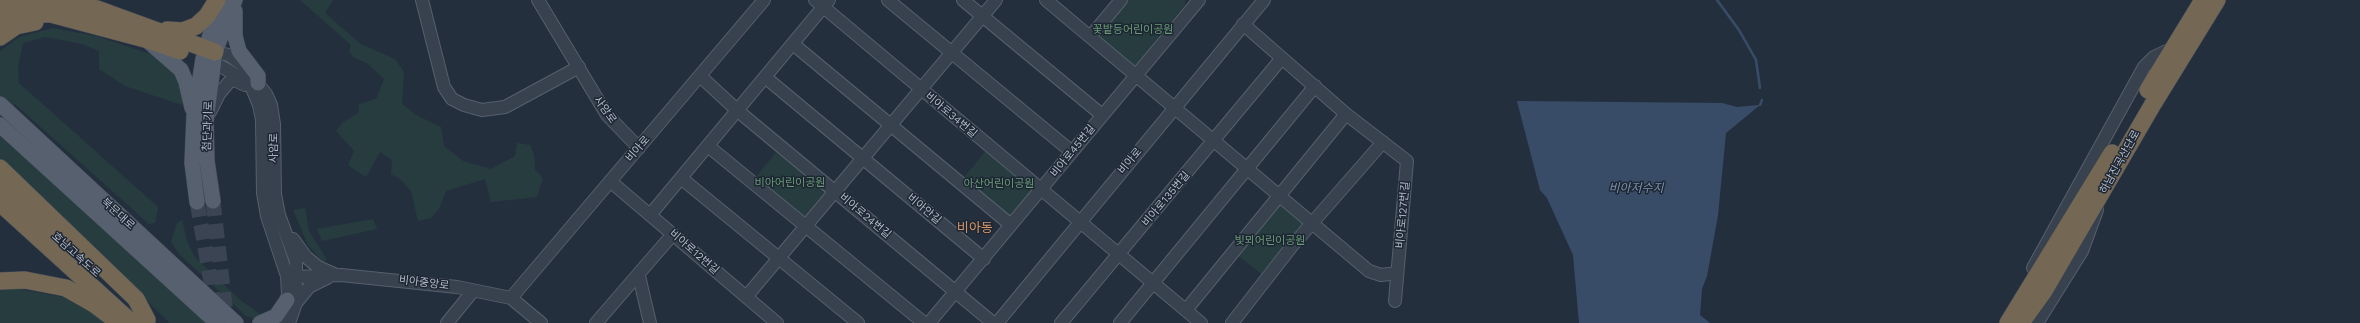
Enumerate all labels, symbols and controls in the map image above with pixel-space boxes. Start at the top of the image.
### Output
park label: 꽃밭등어린이공원 [1093,23,1173,37]
street label: 비아로34번길 [922,89,980,141]
street label: 사암로 [591,94,619,126]
street label: 첨단과기로 [201,100,215,152]
street label: 비아로45번길 [1048,122,1098,180]
street label: 하남진곡산단로 [2097,128,2143,196]
street label: 사암로 [267,133,281,163]
street label: 비아로 [623,133,653,165]
street label: 비아로 [1115,145,1145,177]
street label: 비아로135번길 [1139,169,1193,229]
park label: 비아어린이공원 [755,176,825,190]
park label: 아산어린이공원 [964,177,1034,191]
street label: 비아로127번길 [1393,181,1413,249]
water label: 비아저수지 [1608,181,1664,195]
street label: 비아로24번길 [836,191,894,241]
street label: 비아안길 [904,191,944,227]
street label: 북문대로 [99,196,137,232]
district label: 비아동 [957,220,993,236]
street label: 비아로12번길 [667,227,721,277]
street label: 호남고속도로 [49,230,103,280]
park label: 빛뫼어린이공원 [1235,234,1305,248]
street label: 비아중앙로 [398,273,450,293]

